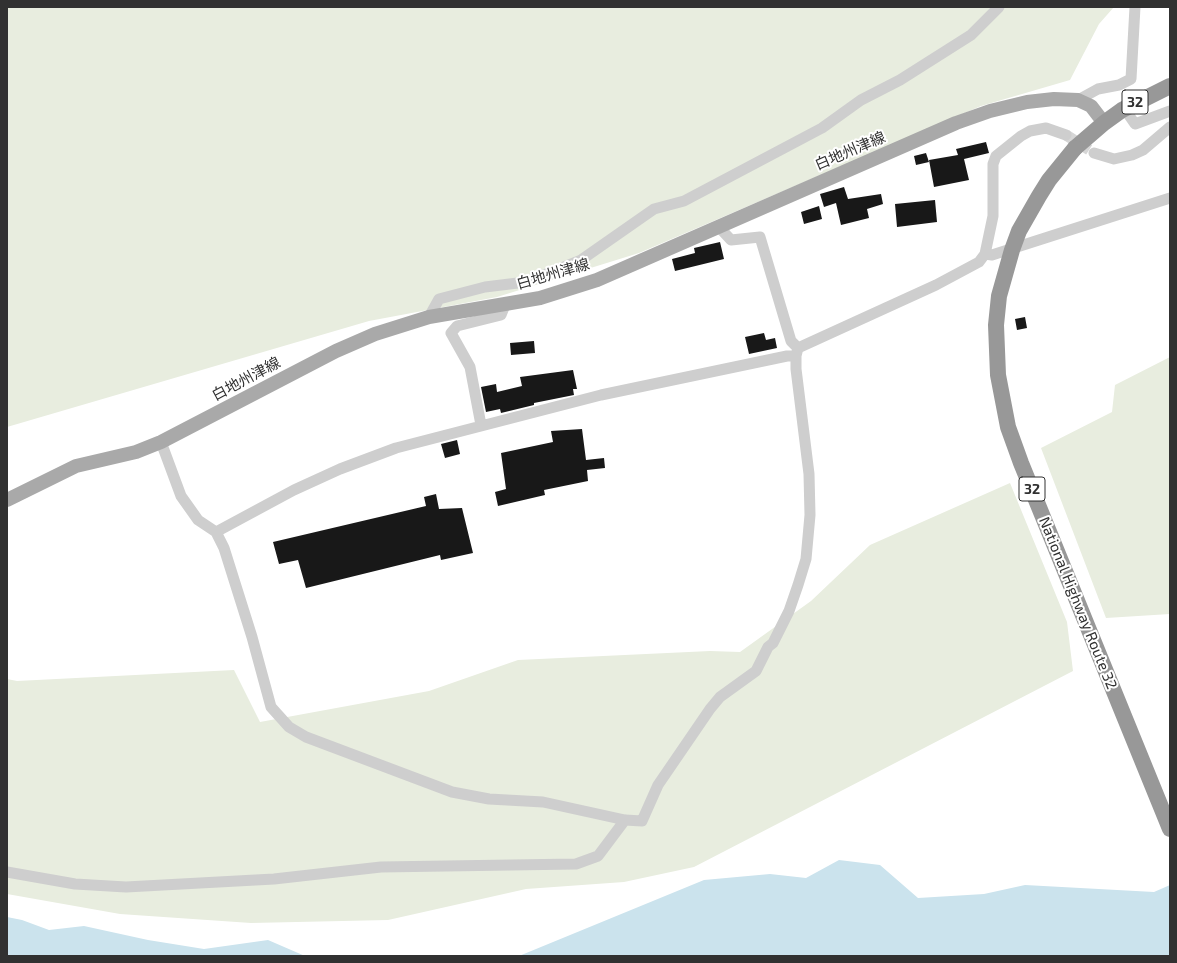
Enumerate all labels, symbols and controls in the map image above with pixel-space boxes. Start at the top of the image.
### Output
road number: 32 [1122,90,1148,114]
street label: 白地州津線 [812,128,888,174]
street label: 白地州津線 [514,255,592,293]
street label: 白地州津線 [209,353,283,405]
road number: 32 [1019,477,1045,501]
street label: National Highway Route 32 [1035,514,1121,692]

